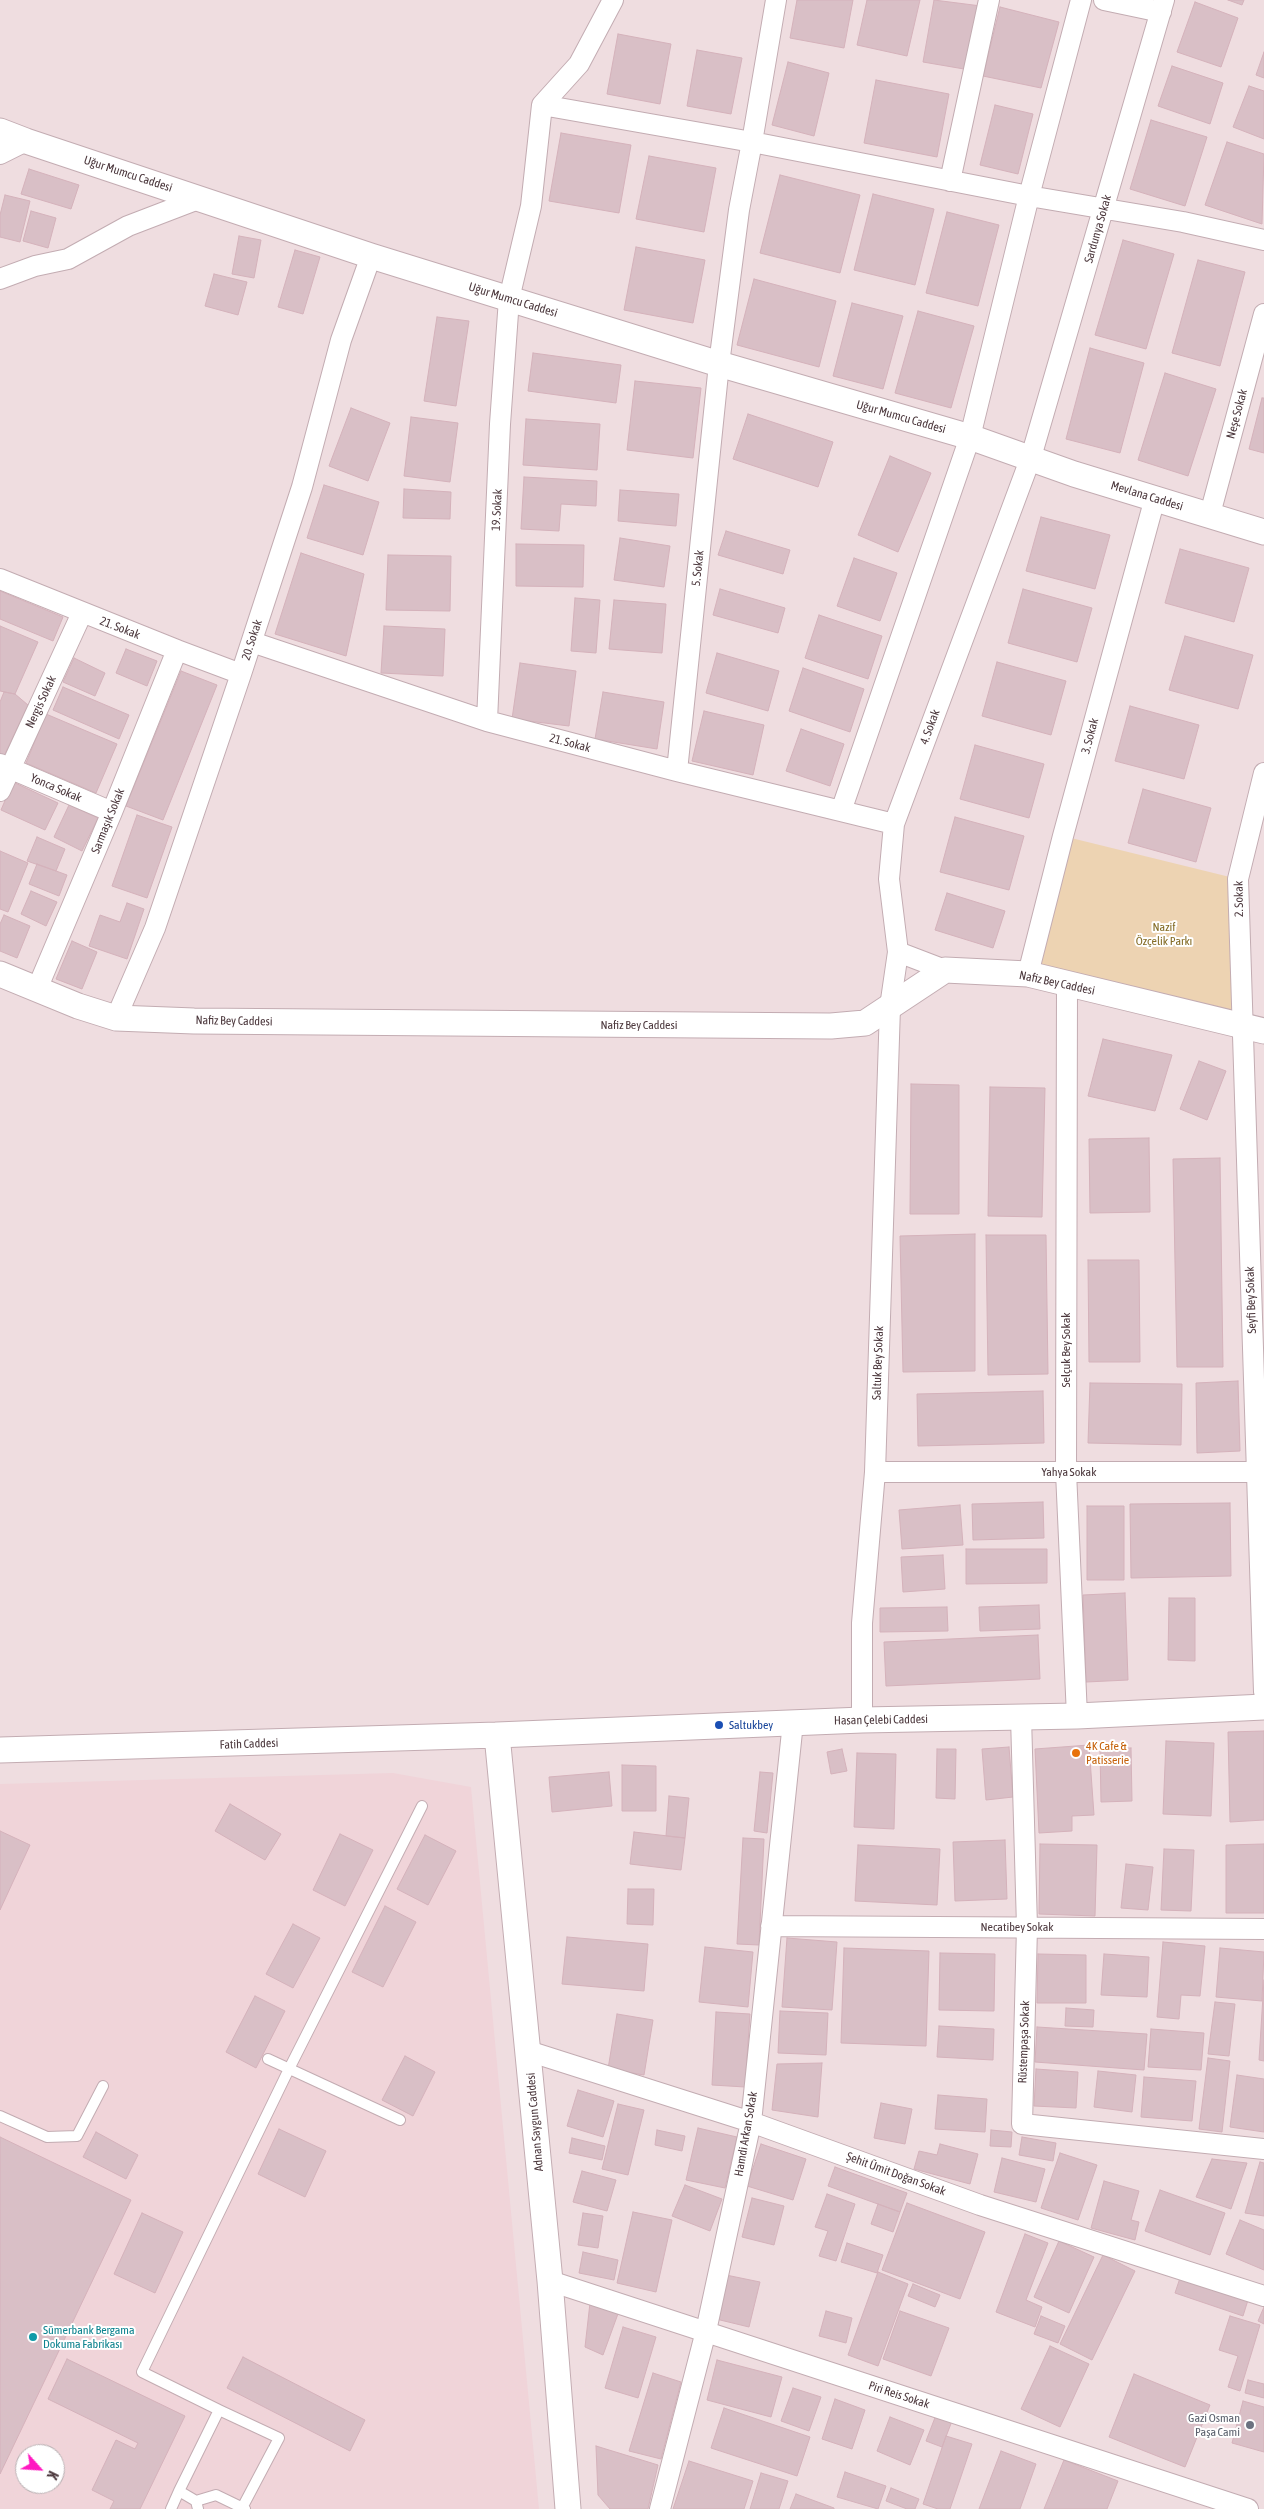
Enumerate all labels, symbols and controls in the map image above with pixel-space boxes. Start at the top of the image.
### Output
street label: Uğur Mumcu Caddesi [82,153,174,195]
street label: Sardunya Sokak [1081,193,1115,265]
street label: Uğur Mumcu Caddesi [467,280,559,320]
street label: Neşe Sokak [1223,388,1251,440]
street label: Uğur Mumcu Caddesi [855,397,947,437]
street label: Mevlana Caddesi [1109,478,1185,514]
street label: 19. Sokak [489,489,505,531]
street label: 5. Sokak [689,549,707,587]
street label: 21. Sokak [98,614,142,642]
street label: 20. Sokak [239,618,265,662]
street label: Nergis Sokak [23,673,59,731]
street label: 4. Sokak [917,708,943,746]
street label: 3. Sokak [1078,717,1102,755]
street label: 21. Sokak [548,731,592,755]
street label: Yonca Sokak [28,771,84,805]
street label: Sarmaşık Sokak [88,786,128,856]
street label: 2. Sokak [1231,881,1247,917]
park label: Nazif Özçelik Parkı [1136,920,1192,948]
street label: Nafiz Bey Caddesi [1018,968,1096,998]
street label: Nafiz Bey Caddesi [195,1013,273,1029]
street label: Nafiz Bey Caddesi [600,1018,678,1032]
street label: Seyfi Bey Sokak [1243,1266,1259,1334]
street label: Selçuk Bey Sokak [1059,1312,1073,1388]
street label: Saltuk Bey Sokak [870,1326,886,1400]
street label: Yahya Sokak [1042,1465,1096,1479]
street label: Hasan Çelebi Caddesi [834,1712,928,1728]
place label: Saltukbey [729,1718,773,1732]
marker: Saltukbey [713,1719,725,1731]
street label: Fatih Caddesi [219,1736,279,1752]
place label: 4K Cafe & Patisserie [1086,1739,1129,1767]
marker: 4K Cafe & Patisserie [1070,1747,1082,1759]
street label: Necatibey Sokak [980,1920,1054,1934]
street label: Rüstempaşa Sokak [1015,2000,1033,2084]
street label: Adnan Saygun Caddesi [524,2072,546,2172]
street label: Hamdi Arkan Sokak [731,2090,761,2178]
street label: Şehit Ümit Doğan Sokak [844,2149,948,2199]
place label: Sümerbank Bergama Dokuma Fabrikası [43,2323,135,2351]
marker: Sümerbank Bergama Dokuma Fabrikası [27,2331,39,2343]
street label: Piri Reis Sokak [867,2378,931,2412]
place label: Gazi Osman Paşa Cami [1188,2411,1240,2439]
marker: Gazi Osman Paşa Cami [1244,2419,1256,2431]
north arrow [15,2444,65,2494]
text: K [44,2469,61,2482]

